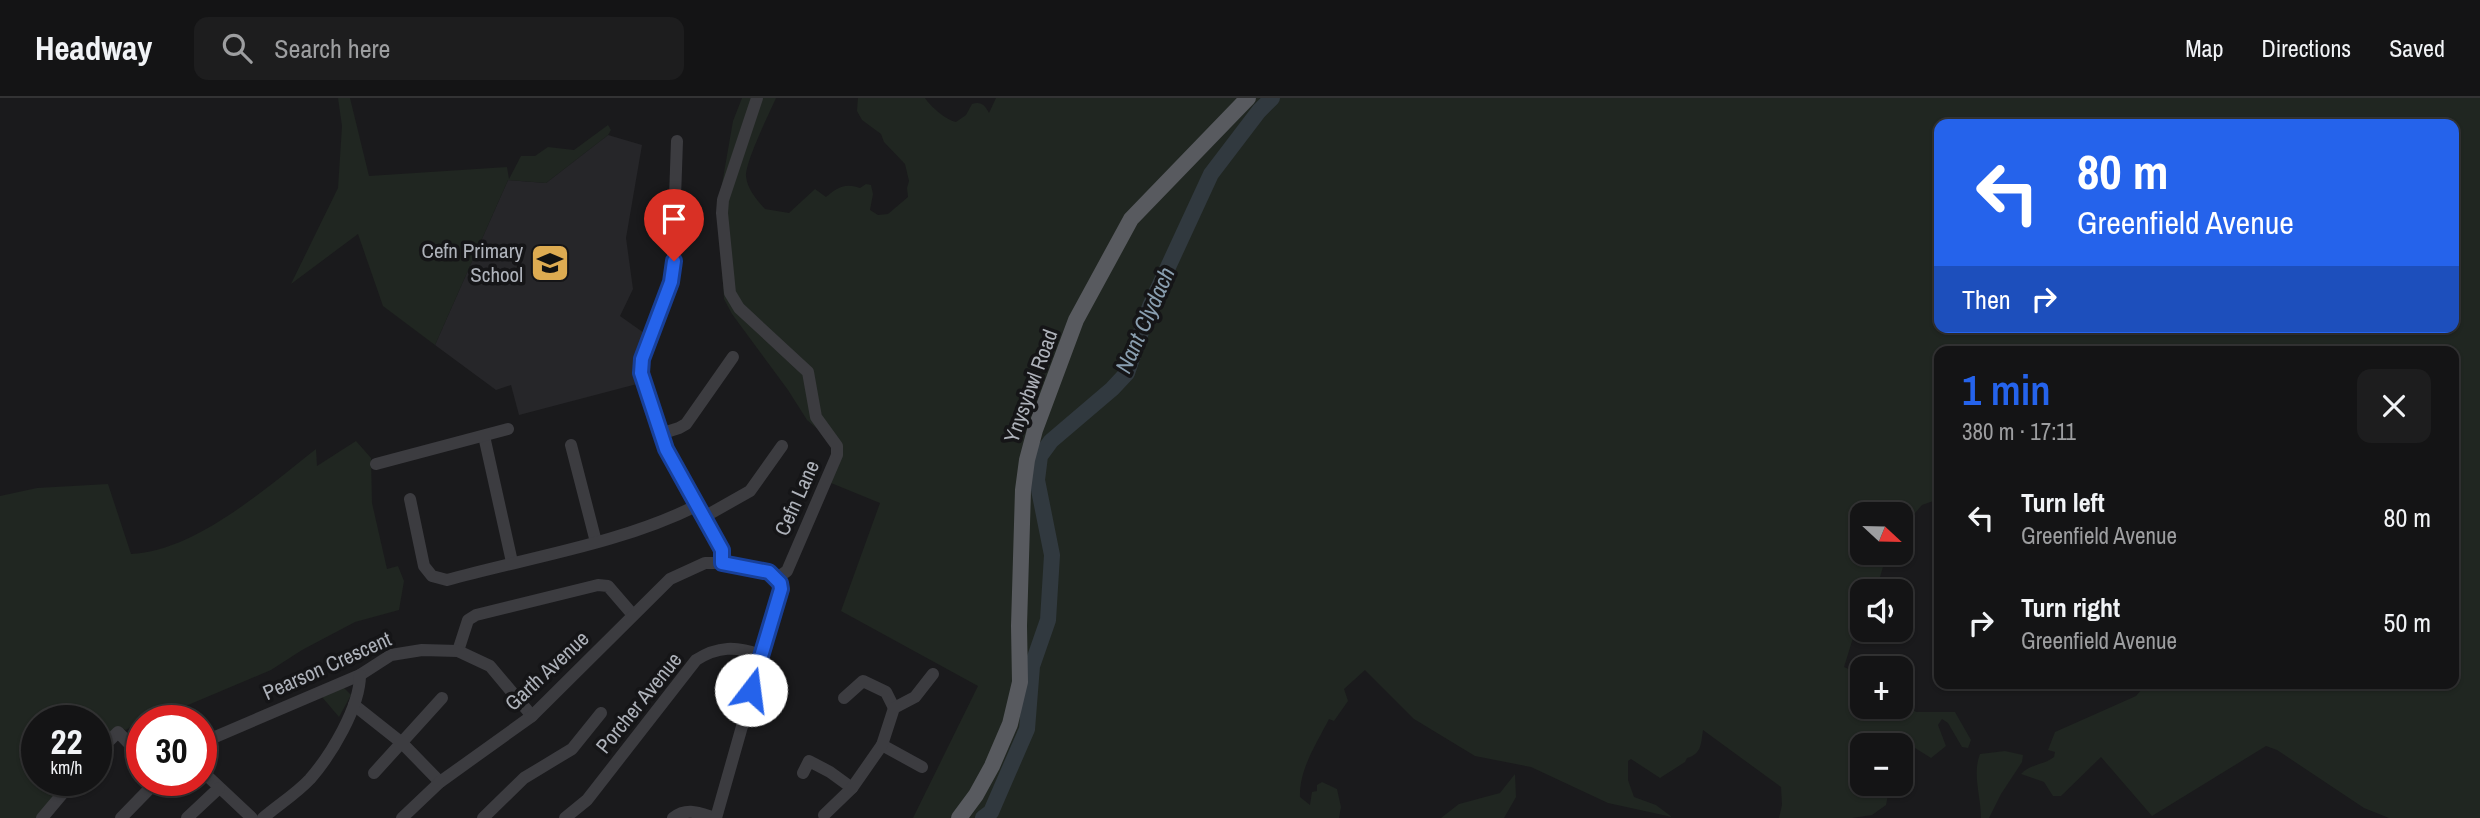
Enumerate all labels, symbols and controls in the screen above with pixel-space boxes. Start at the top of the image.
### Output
search box [194,17,684,80]
text: Headway [35,26,152,70]
icon: search [218,29,256,67]
text: Search here [274,31,390,66]
text: Map [2185,32,2223,64]
text: Directions [2261,32,2351,64]
text: Saved [2389,32,2445,64]
text: 80 m [2077,138,2169,204]
icon: left [1962,147,2053,238]
pin [644,189,704,261]
icon: arrive [655,200,693,238]
text: Greenfield Avenue [2077,201,2294,244]
place label: Cefn Primary School [422,236,523,289]
school or university icon: Cefn Primary School [529,242,571,284]
water label: Nant Clydach [1107,262,1182,378]
icon: right [2025,280,2063,318]
text: Then [1962,282,2011,317]
street label: Ynysybwl Road [997,325,1064,447]
text: 1 min [1962,362,2051,418]
button: close [2357,369,2431,443]
text: 380 m · 17:11 [1962,416,2076,447]
street label: Cefn Lane [767,456,826,540]
text: Turn left [2021,485,2105,520]
icon: left [1962,499,2000,537]
text: 80 m [2384,500,2431,535]
north arrow [1850,502,1913,565]
map controls [1850,502,1913,796]
text: Greenfield Avenue [2021,520,2177,551]
button: sound [1850,579,1913,642]
text: Turn right [2021,590,2120,625]
icon: right [1962,604,2000,642]
text: 50 m [2384,605,2431,640]
street label: Pearson Crescent [258,624,396,707]
street label: Garth Avenue [498,624,595,717]
text: Greenfield Avenue [2021,625,2177,656]
street label: Porcher Avenue [589,646,688,759]
position arrow [714,653,788,727]
button: + [1850,656,1913,719]
speed limit sign: 30 [126,705,217,796]
text: 22 [51,718,82,765]
button: − [1850,733,1913,796]
text: km/h [51,755,83,780]

